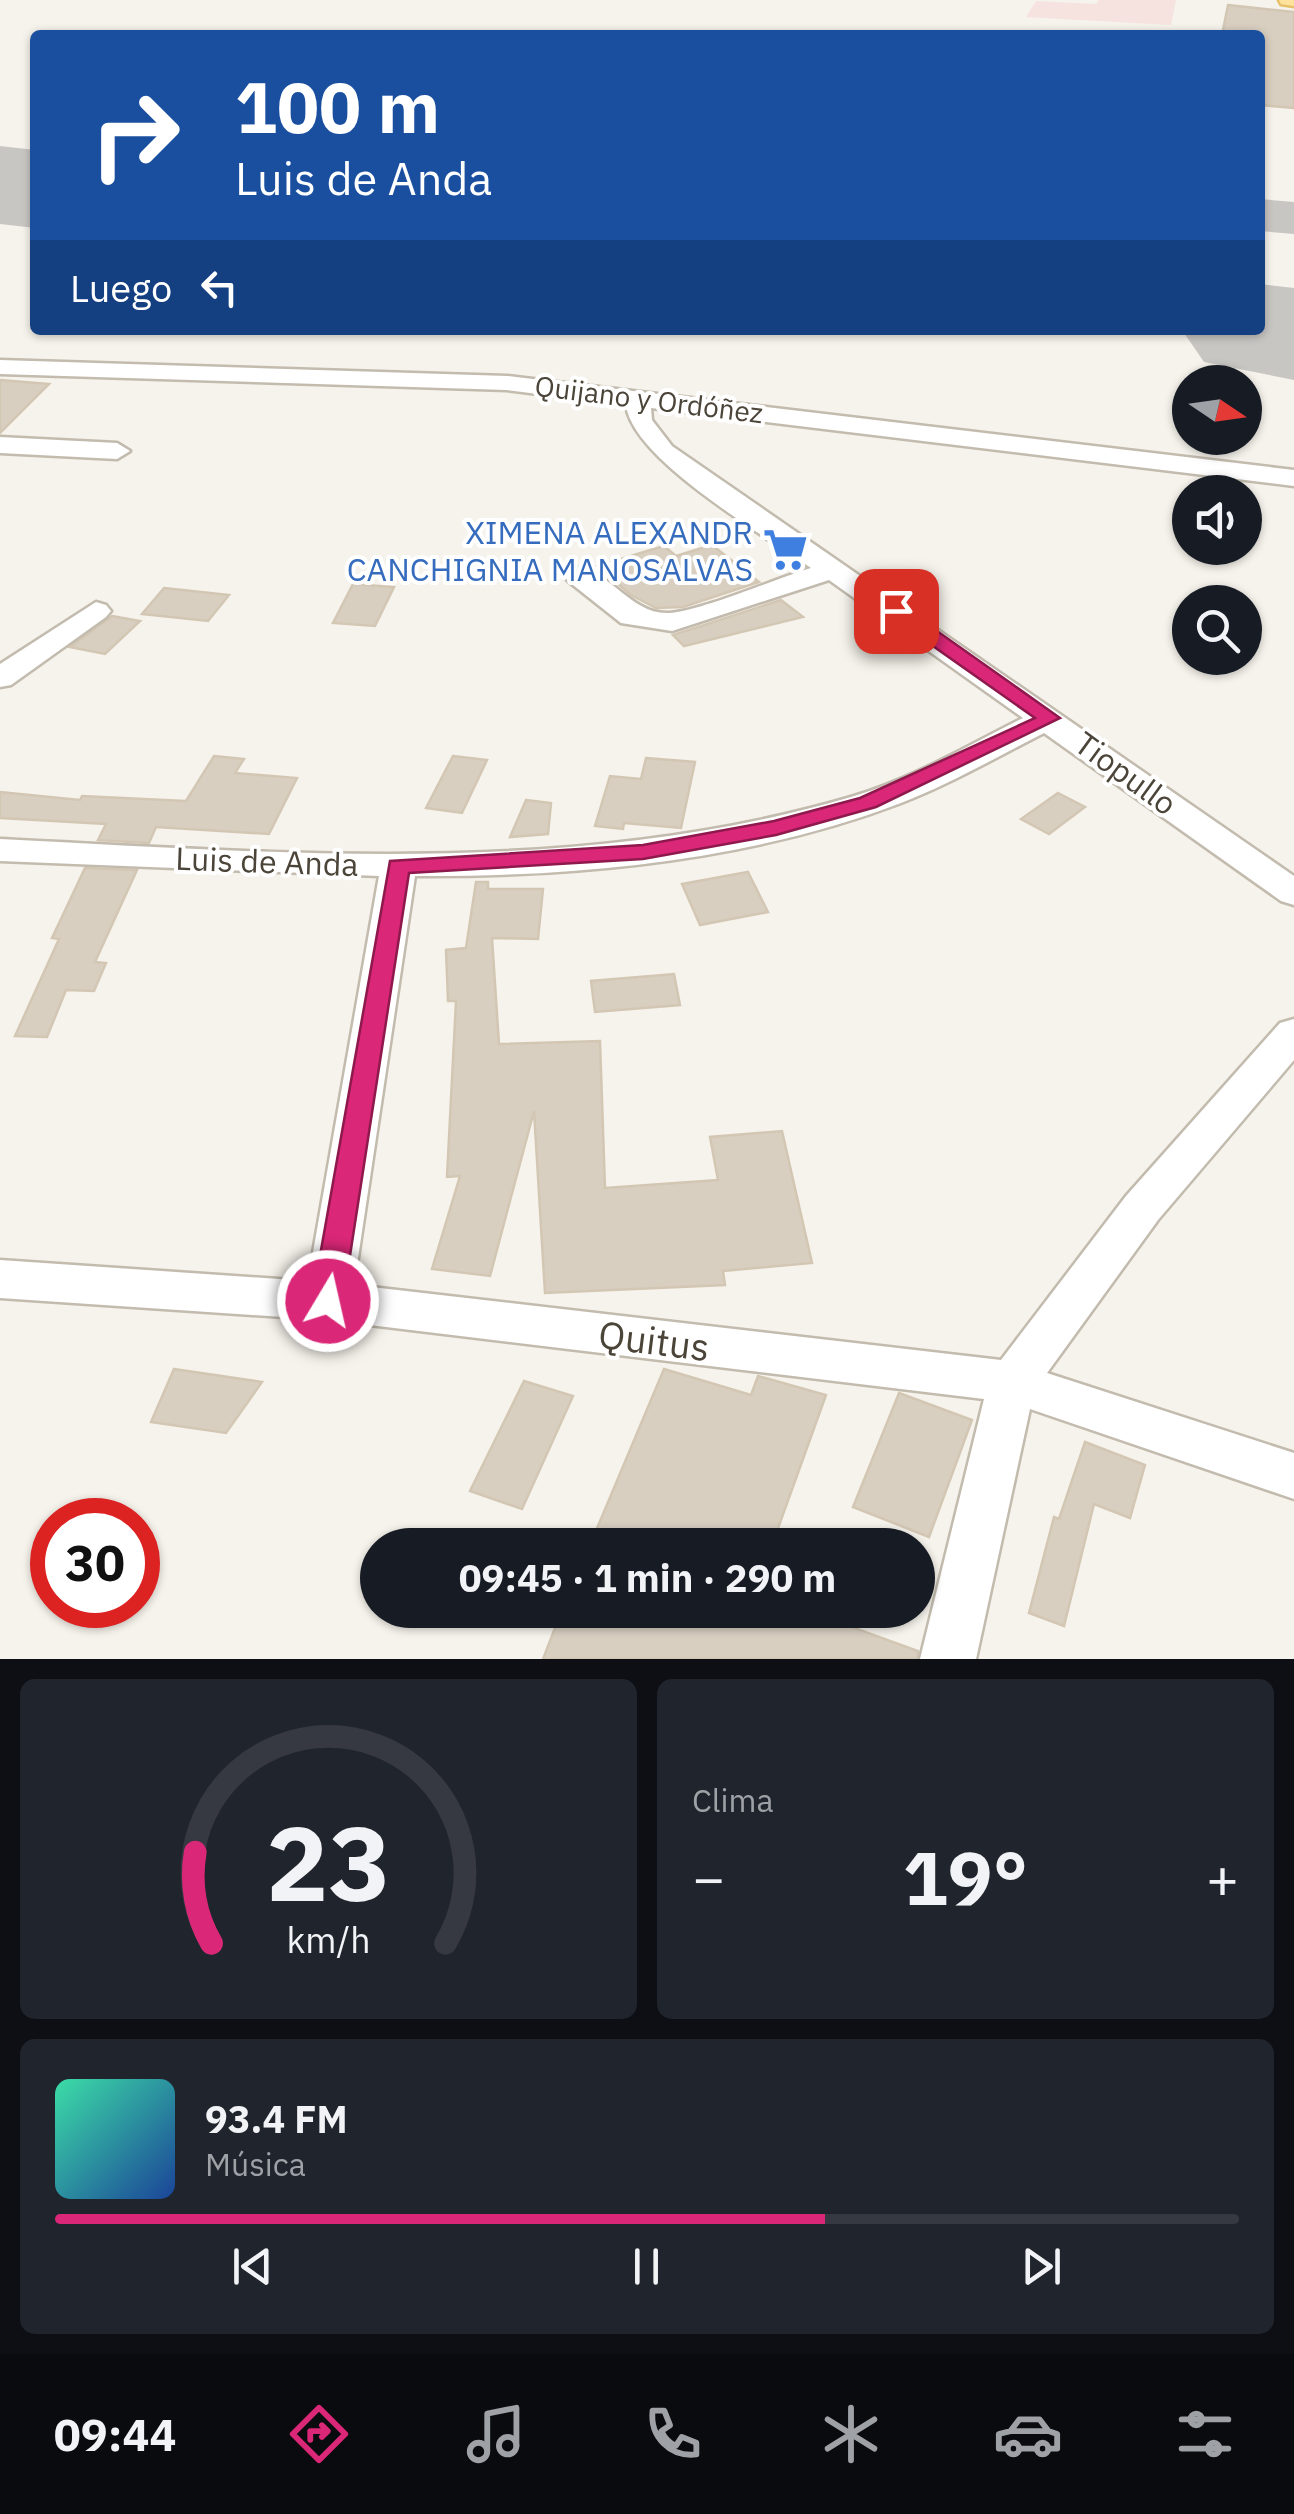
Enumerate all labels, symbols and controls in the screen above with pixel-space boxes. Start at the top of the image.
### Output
text: 100 m [235,61,440,152]
icon: right [70,70,200,200]
text: Luis de Anda [235,149,492,207]
icon: left [192,260,247,315]
text: Luego [70,263,172,312]
north arrow [1172,365,1262,455]
map controls [1172,365,1262,675]
street label: Quijano y Ordóñez [533,367,765,431]
button: sound [1172,475,1262,565]
place label: XIMENA ALEXANDR CANCHIGNIA MANOSALVAS [347,511,753,590]
supermarket icon: XIMENA ALEXANDR CANCHIGNIA MANOSALVAS [762,526,810,574]
pin [854,569,939,654]
icon: arrive [869,584,924,639]
button: search [1172,585,1262,675]
street label: Tiopullo [1067,722,1185,824]
street label: Luis de Anda [175,837,359,885]
position arrow [276,1249,380,1353]
street label: Quitus [596,1309,712,1371]
speed limit sign: 30 [30,1498,160,1628]
text: 09:45 · 1 min · 290 m [459,1553,836,1602]
text: Clima [692,1779,774,1821]
text: 23 [266,1794,391,1930]
text: 19° [903,1828,1028,1926]
text: − [692,1842,725,1913]
text: + [1206,1842,1239,1913]
text: km/h [286,1916,371,1963]
text: 93.4 FM [205,2094,348,2143]
text: Música [205,2143,306,2185]
icon: previous [225,2239,280,2294]
icon: pause [619,2239,674,2294]
icon: next [1014,2239,1069,2294]
icon: directions [284,2399,354,2469]
icon: music [461,2399,531,2469]
icon: phone [638,2399,708,2469]
icon: climate [816,2399,886,2469]
icon: car [993,2399,1063,2469]
icon: filters [1170,2399,1240,2469]
text: 09:44 [54,2405,177,2463]

